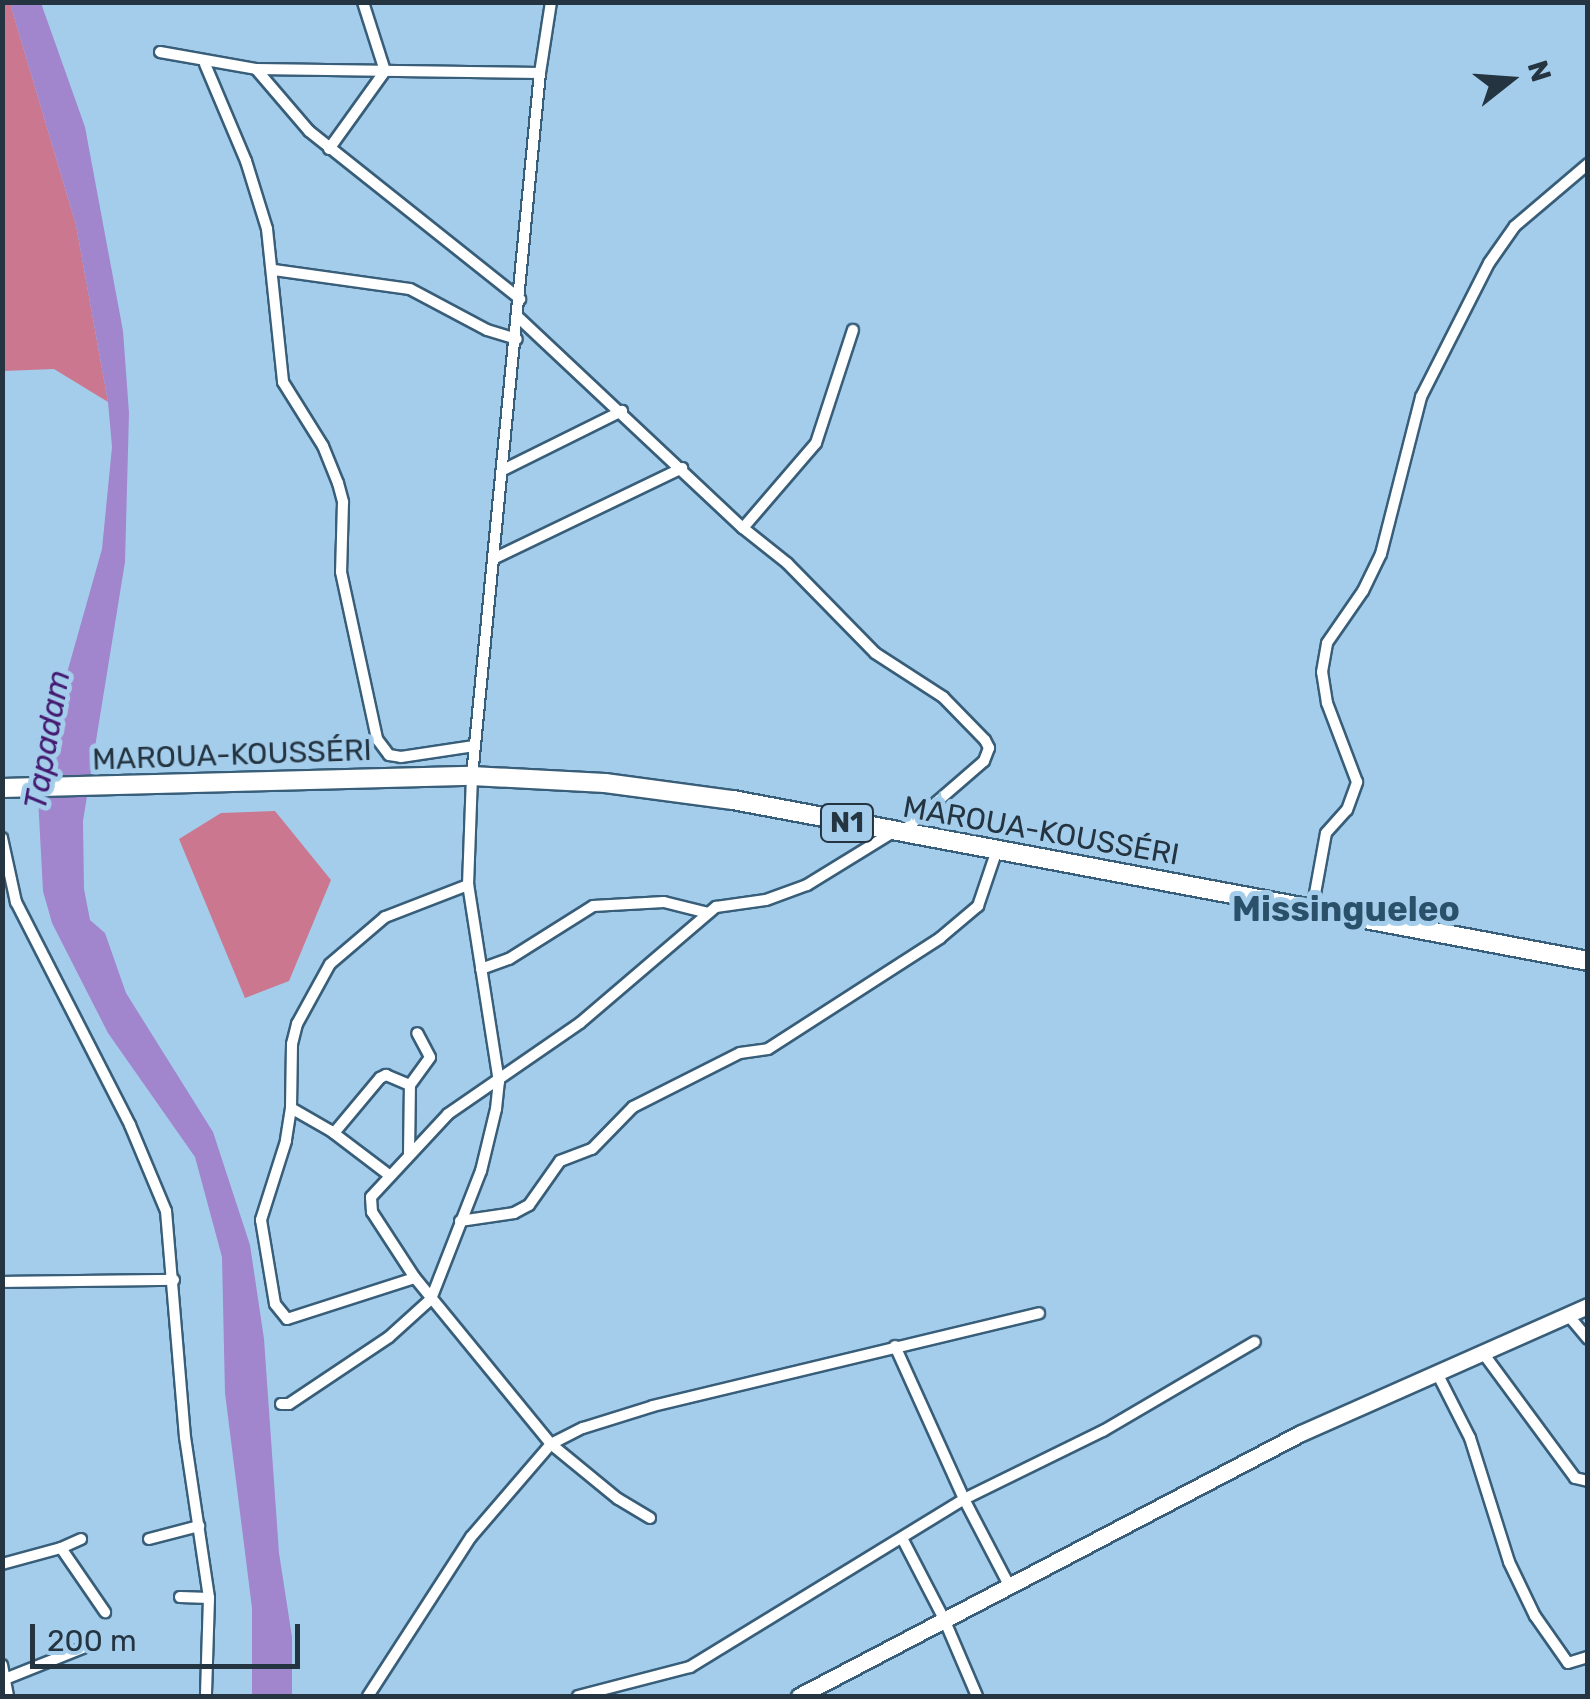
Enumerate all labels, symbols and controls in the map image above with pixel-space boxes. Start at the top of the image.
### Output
north arrow [1460,30,1560,130]
text: N [1520,57,1558,86]
water label: Tapadam [16,667,78,813]
street label: MAROUA-KOUSSÉRI [92,732,372,778]
street label: MAROUA-KOUSSÉRI [900,789,1182,873]
road number: N1 [820,800,874,846]
district label: Missingueleo [1232,888,1460,930]
scale bar [35,1604,305,1666]
text: 200 m [47,1623,137,1659]

